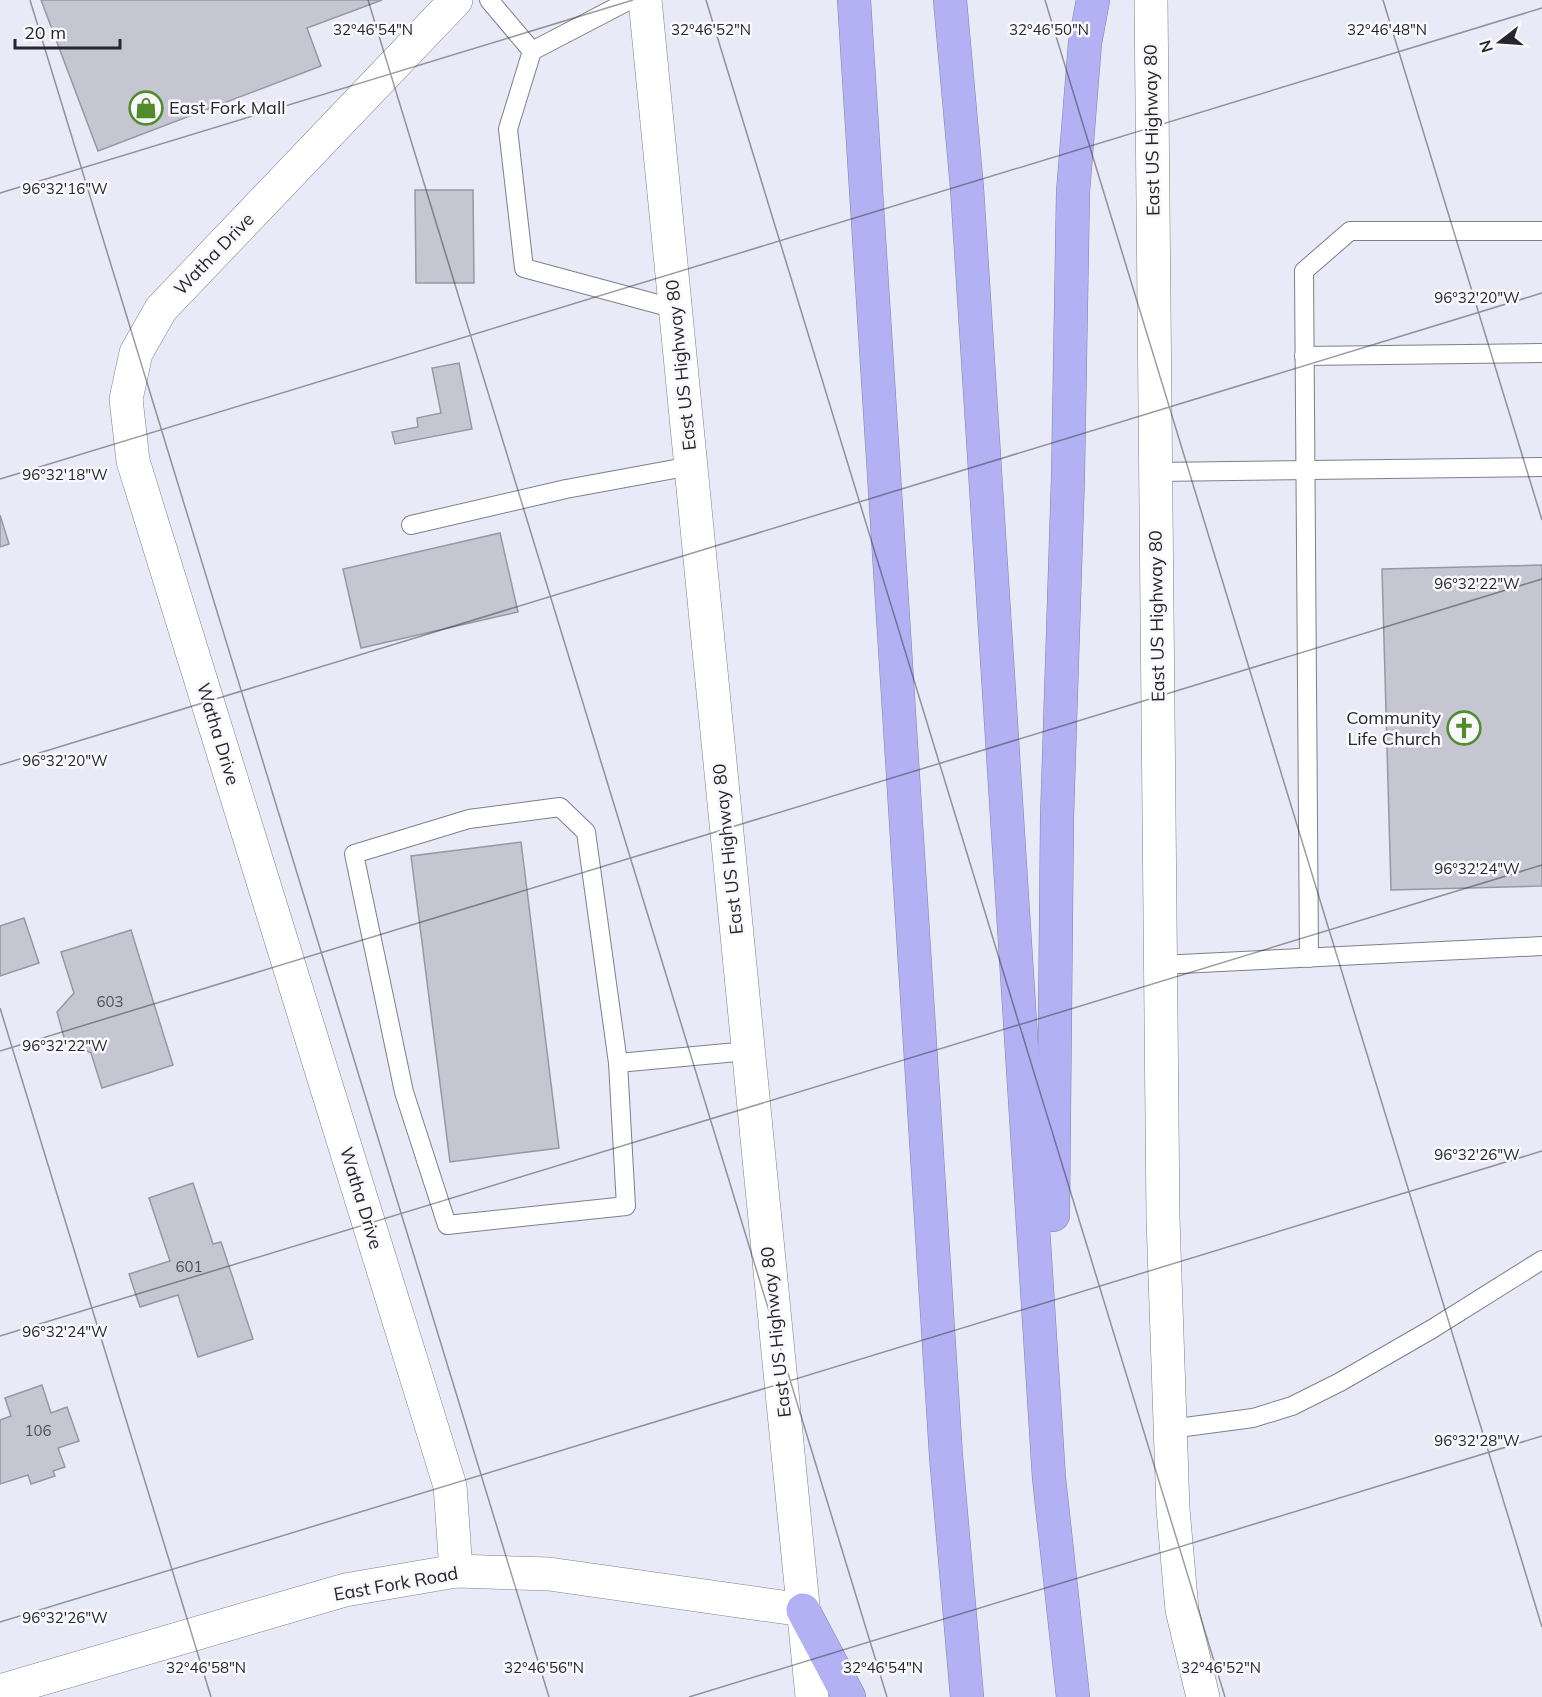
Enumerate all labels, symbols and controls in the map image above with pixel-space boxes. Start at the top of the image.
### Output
scale bar [15,12,120,50]
north arrow [1470,12,1530,72]
text: 32°46'54"N [333,20,413,39]
text: 32°46'52"N [671,20,751,39]
text: 32°46'50"N [1009,20,1089,39]
text: 32°46'48"N [1347,20,1427,39]
text: 20 m [24,21,66,44]
text: N [1474,38,1497,55]
street label: East US Highway 80 [1139,44,1164,216]
shop icon: East Fork Mall [128,90,164,126]
place label: East Fork Mall [169,96,285,119]
text: 96°32'16"W [22,179,108,198]
street label: Watha Drive [169,208,259,300]
street label: East US Highway 80 [660,279,701,452]
text: 96°32'20"W [1434,288,1520,307]
text: 96°32'18"W [22,465,108,484]
street label: East US Highway 80 [1144,530,1169,702]
text: 96°32'22"W [1434,574,1520,593]
street label: Watha Drive [192,680,245,788]
place label: Community Life Church [1346,706,1441,750]
church icon: Community Life Church [1446,710,1482,746]
text: 96°32'20"W [22,751,108,770]
street label: East US Highway 80 [707,763,748,936]
text: 96°32'24"W [1434,859,1520,878]
house number: 603 [96,992,124,1011]
text: 96°32'22"W [22,1036,108,1055]
street label: Watha Drive [335,1144,388,1252]
text: 96°32'26"W [1434,1145,1520,1164]
street label: East US Highway 80 [755,1246,796,1419]
house number: 601 [175,1257,203,1276]
text: 96°32'24"W [22,1322,108,1341]
house number: 106 [24,1421,52,1440]
text: 96°32'28"W [1434,1431,1520,1450]
street label: East Fork Road [332,1561,460,1606]
text: 96°32'26"W [22,1608,108,1627]
text: 32°46'58"N [166,1658,246,1677]
text: 32°46'56"N [504,1658,584,1677]
text: 32°46'54"N [843,1658,923,1677]
text: 32°46'52"N [1181,1658,1261,1677]

